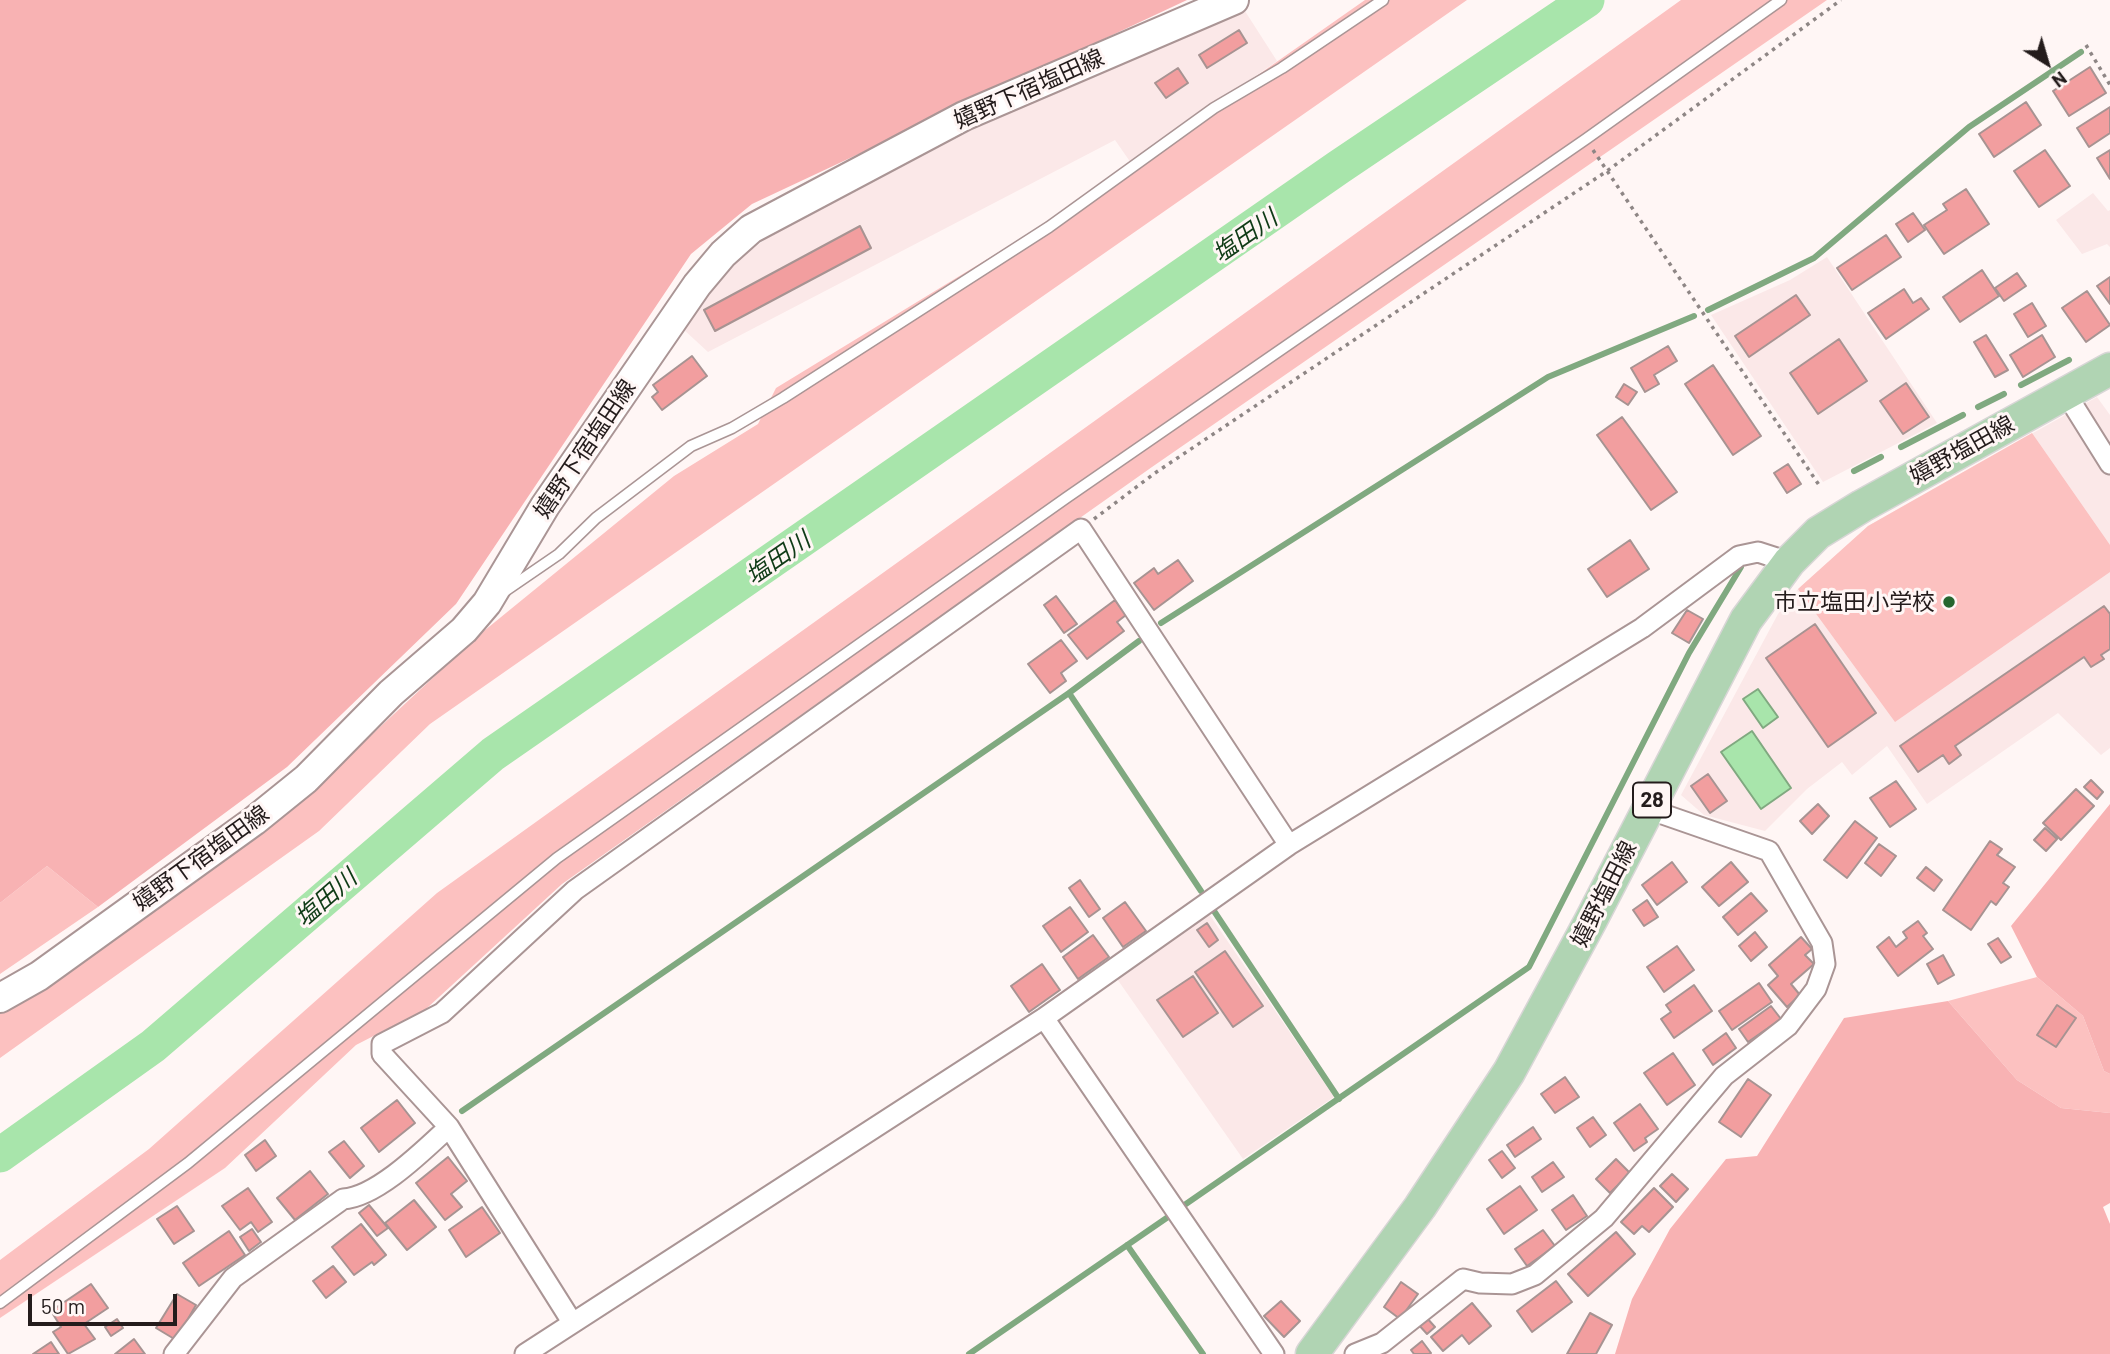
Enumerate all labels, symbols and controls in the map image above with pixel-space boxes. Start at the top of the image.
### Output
north arrow [2012,28,2082,98]
street label: 嬉野下宿塩田線 [950,44,1108,134]
text: N [2048,67,2072,93]
water label: 塩田川 [1207,204,1283,268]
street label: 嬉野下宿塩田線 [529,375,641,523]
street label: 嬉野塩田線 [1905,410,2019,490]
water label: 塩田川 [740,526,816,590]
place label: 市立塩田小学校 [1774,588,1935,616]
marker: 市立塩田小学校 [1941,594,1957,610]
road number: 28 [1633,782,1671,818]
street label: 嬉野下宿塩田線 [128,800,274,916]
street label: 嬉野塩田線 [1566,837,1642,951]
water label: 塩田川 [289,864,363,932]
scale bar [32,1280,180,1324]
text: 50 m [41,1293,85,1318]

